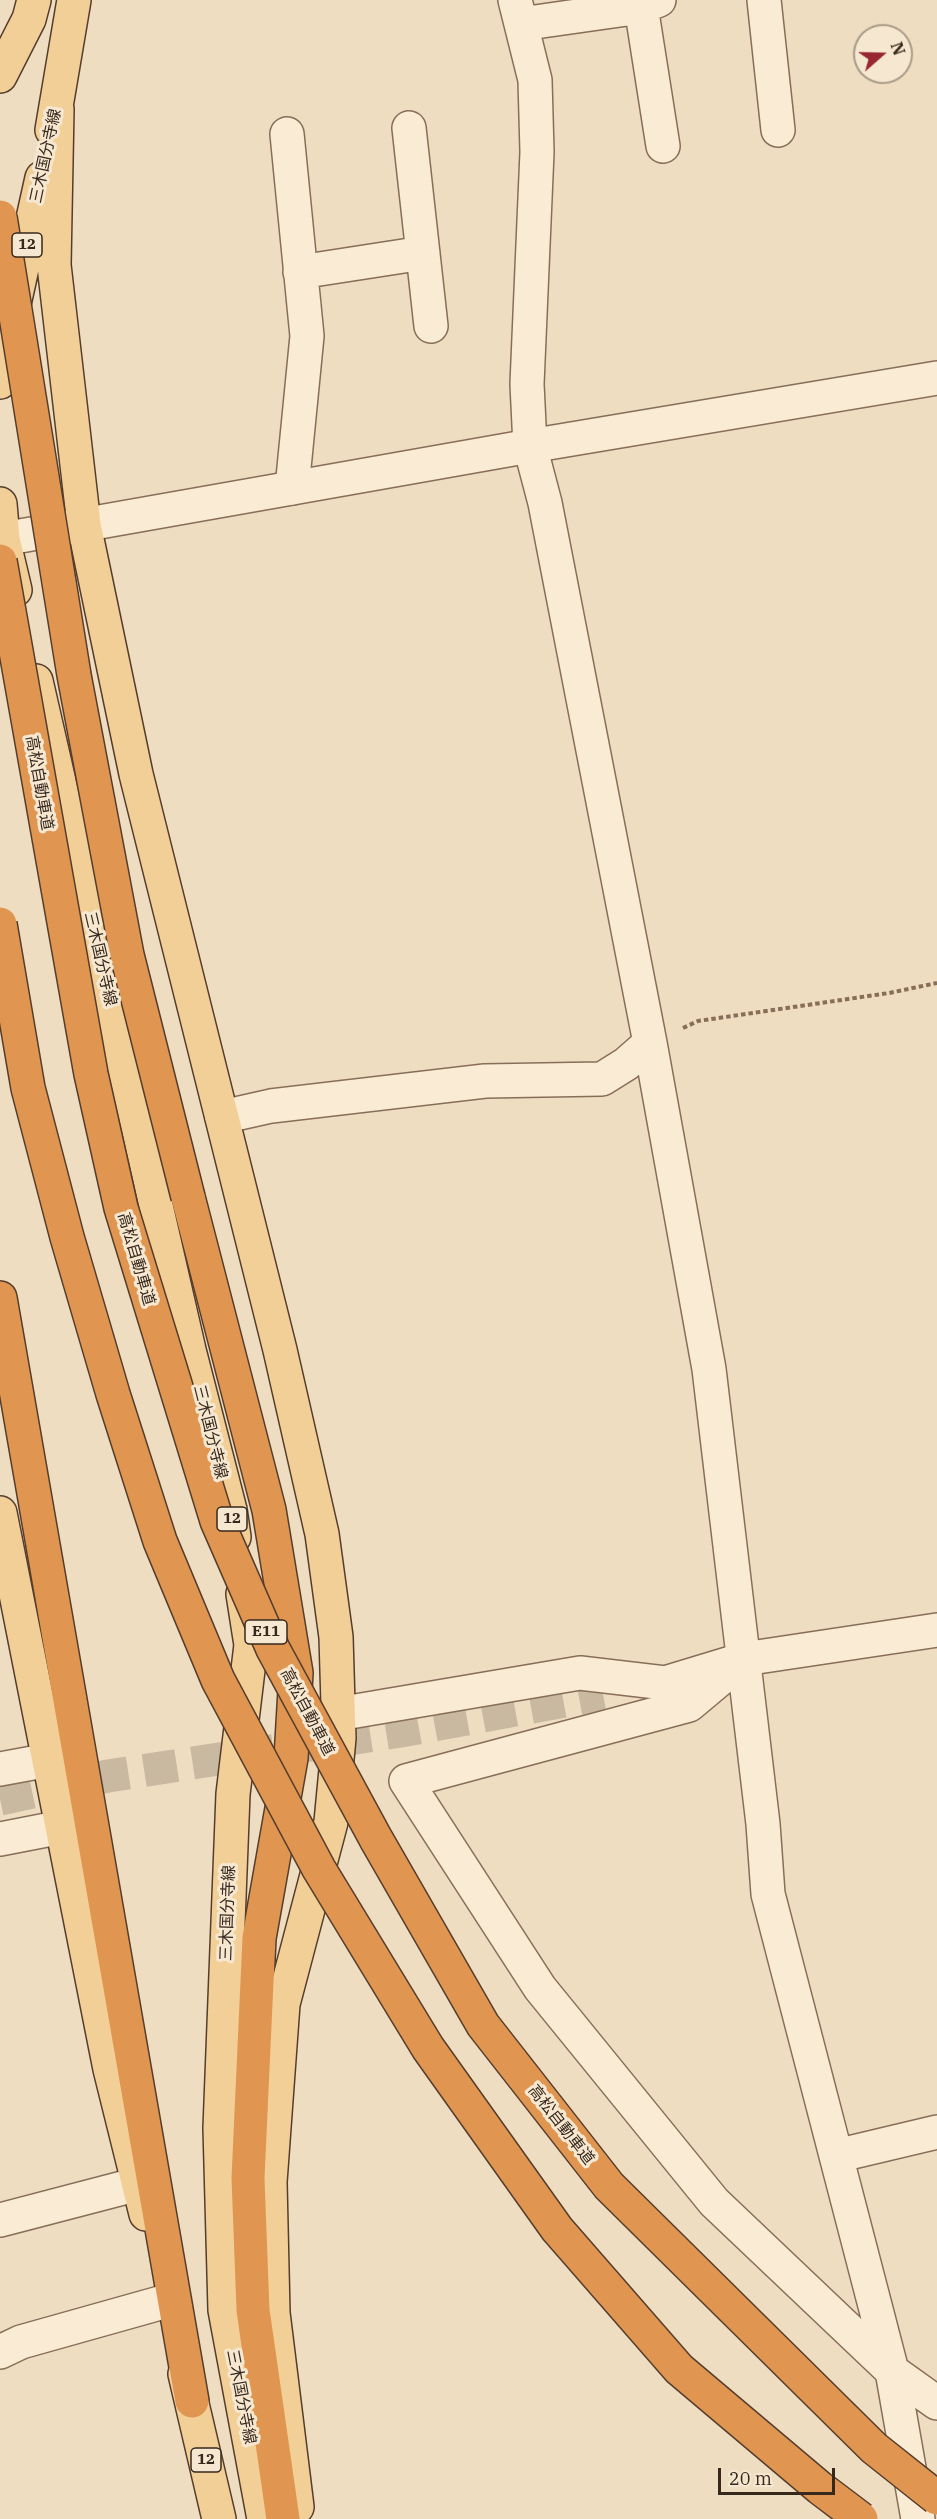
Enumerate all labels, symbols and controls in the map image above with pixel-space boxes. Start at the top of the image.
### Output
north arrow [853,24,913,84]
text: N [886,39,910,58]
street label: 三木国分寺線 [27,107,65,205]
road number: 12 [12,233,42,257]
street label: 高松自動車道 [21,734,57,832]
street label: 三木国分寺線 [80,910,120,1008]
street label: 高松自動車道 [114,1210,158,1308]
street label: 三木国分寺線 [189,1383,231,1481]
road number: 12 [217,1507,247,1531]
road number: E11 [245,1620,287,1644]
street label: 高松自動車道 [276,1665,338,1759]
street label: 三木国分寺線 [217,1865,239,1961]
street label: 高松自動車道 [524,2081,598,2169]
street label: 三木国分寺線 [222,2348,260,2446]
road number: 12 [191,2448,221,2472]
scale bar [721,2456,838,2494]
text: 20 m [729,2467,772,2490]

